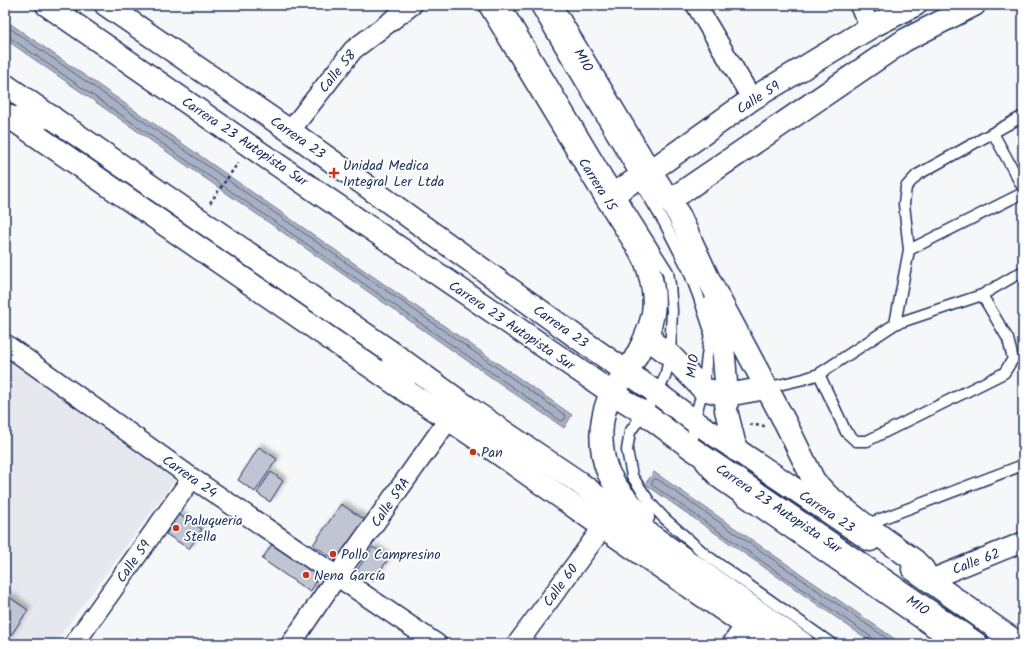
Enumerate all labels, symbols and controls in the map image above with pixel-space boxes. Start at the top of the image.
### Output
street label: Calle 58 [314,45,362,98]
street label: MIO [568,45,599,77]
street label: Calle 59 [732,75,785,120]
street label: Carrera 23 Autopista Sur [177,91,313,193]
street label: Carrera 23 [265,111,330,165]
street label: Carrera 15 [572,154,623,217]
place label: Unidad Medica Integral Ler Ltda [343,155,444,193]
marker: Unidad Medica Integral Ler Ltda [328,167,340,179]
street label: Carrera 23 Autopista Sur [446,277,578,373]
street label: Carrera 23 [530,301,592,351]
street label: MIO [681,352,705,379]
place label: Pan [481,442,503,464]
marker: Pan [468,447,478,457]
street label: Carrera 24 [157,450,222,504]
street label: Carrera 23 Autopista Sur [713,460,845,556]
street label: Calle 59A [366,473,416,532]
street label: Carrera 23 [796,486,858,536]
place label: Paluqueria Stella [184,510,243,548]
marker: Paluqueria Stella [171,523,181,533]
street label: Calle 59 [111,535,157,588]
street label: Calle 62 [949,543,1003,581]
place label: Pollo Campresino [341,544,441,566]
marker: Pollo Campresino [328,549,338,559]
street label: Calle 60 [538,559,584,612]
place label: Nena García [314,565,385,587]
marker: Nena García [301,570,311,580]
street label: MIO [901,590,934,622]

